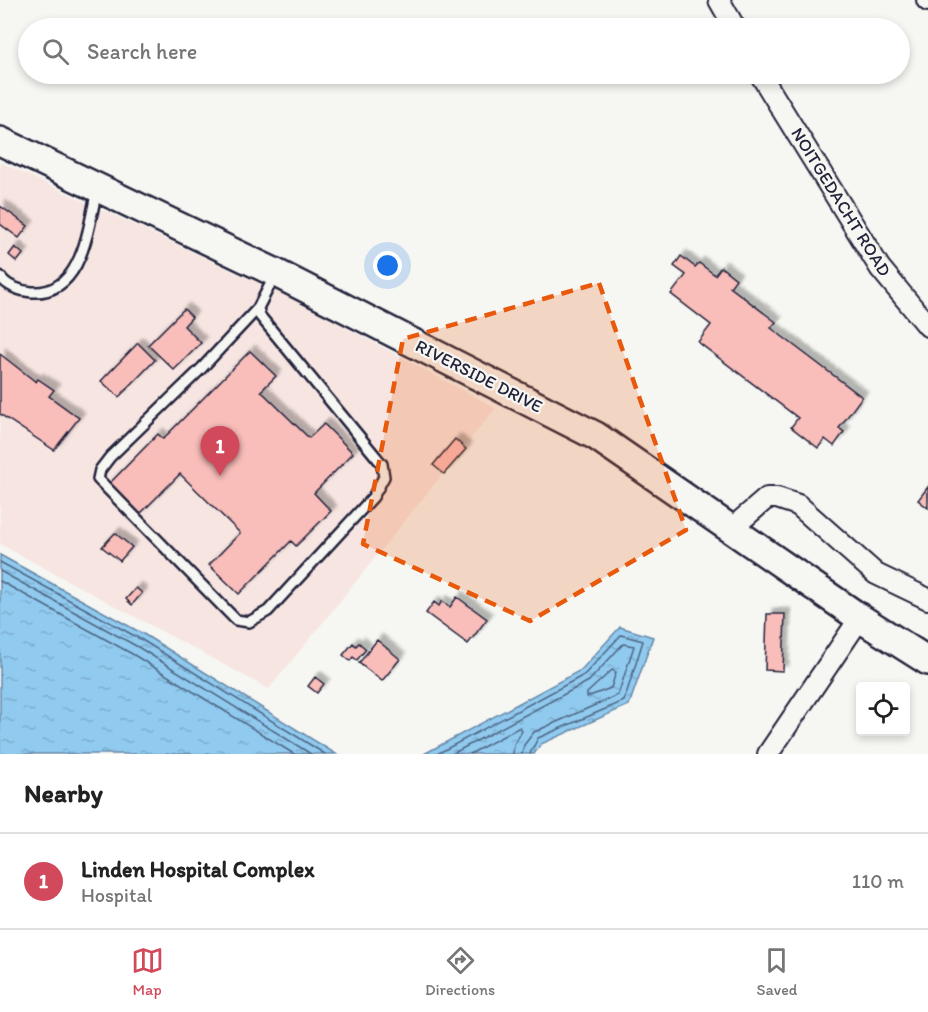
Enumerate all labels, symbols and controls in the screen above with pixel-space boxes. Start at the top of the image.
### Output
search box [18,18,910,84]
icon: search [39,35,72,68]
text: Search here [87,38,197,65]
street label: NOITGEDACHT ROAD [786,123,896,281]
your location [373,251,402,280]
street label: RIVERSIDE DRIVE [412,335,546,417]
pin: 1 [200,426,240,476]
map controls [856,682,910,736]
button: locate [856,682,910,736]
text: Nearby [24,777,103,809]
text: Linden Hospital Complex [81,856,315,883]
text: 1 [39,869,48,893]
text: 110 m [852,869,904,893]
text: Hospital [81,883,153,907]
tab: Map [131,944,164,999]
tab: Directions [425,944,495,999]
tab: Saved [757,944,797,999]

